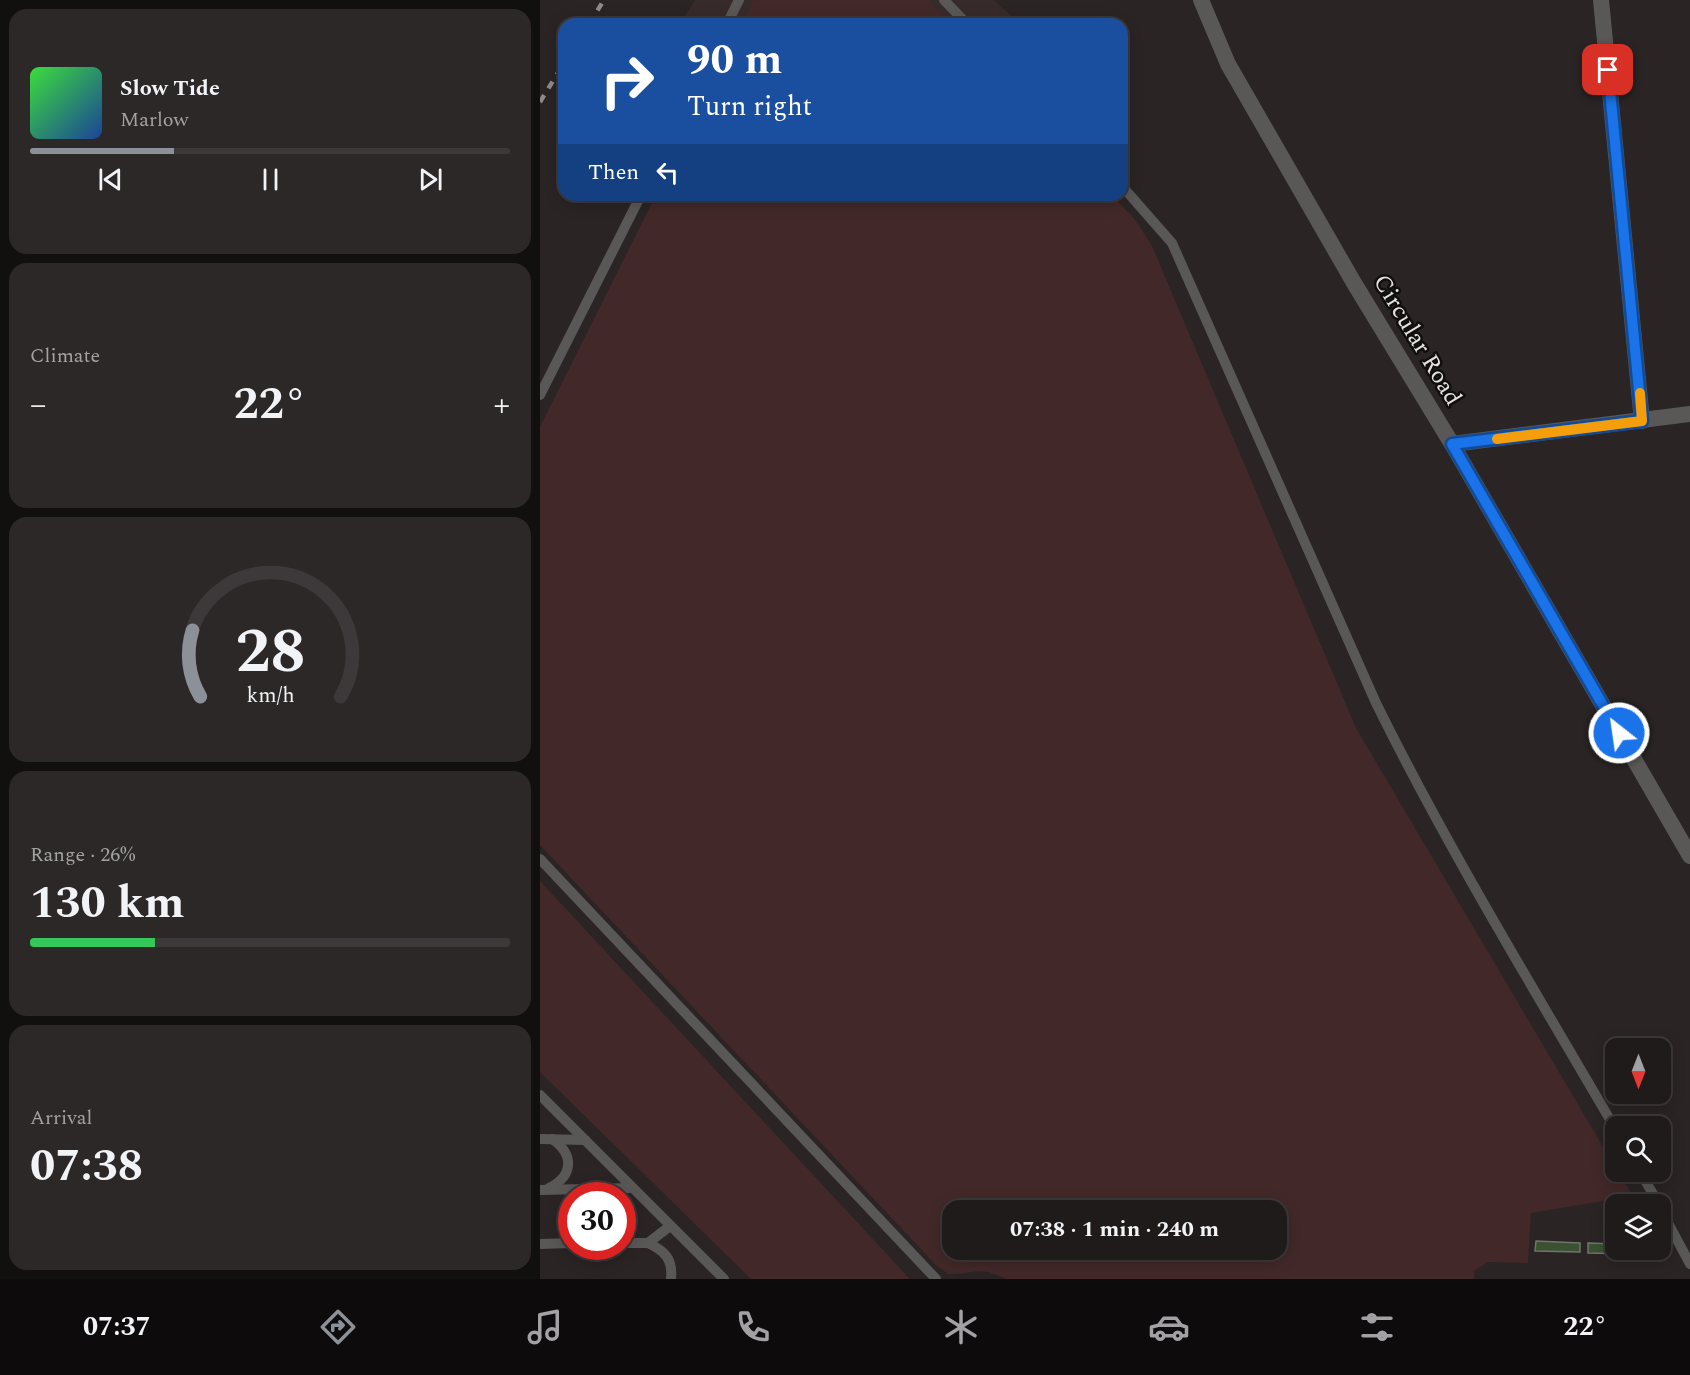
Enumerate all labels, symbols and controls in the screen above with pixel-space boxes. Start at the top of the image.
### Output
text: 90 m [687,29,782,92]
icon: right [588,42,666,120]
pin [1582,44,1633,95]
icon: arrive [1591,53,1624,86]
text: Slow Tide [120,72,220,105]
text: Turn right [687,86,812,128]
text: Marlow [120,105,189,135]
text: Then [588,156,639,189]
icon: left [651,156,684,189]
icon: previous [94,163,127,196]
icon: pause [254,163,287,196]
icon: next [414,163,447,196]
street label: Circular Road [1363,267,1471,413]
text: Climate [30,341,100,371]
text: 22° [234,370,307,439]
text: − [30,380,47,430]
text: + [494,380,510,430]
text: 28 [235,605,305,700]
text: km/h [246,679,294,712]
position arrow [1587,701,1651,765]
text: Range · 26% [30,840,135,870]
text: 130 km [30,869,185,938]
north arrow [1605,1038,1671,1104]
map controls [1605,1038,1671,1260]
text: Arrival [30,1103,92,1133]
button: search [1605,1116,1671,1182]
text: 07:38 [30,1132,143,1201]
speed limit sign: 30 [558,1182,636,1260]
button: layers [1605,1194,1671,1260]
text: 07:38 · 1 min · 240 m [1010,1213,1219,1246]
text: 07:37 [83,1306,151,1348]
icon: directions [317,1306,359,1348]
icon: music [524,1306,566,1348]
icon: phone [732,1306,774,1348]
icon: climate [940,1306,982,1348]
icon: car [1148,1306,1190,1348]
icon: filters [1356,1306,1398,1348]
text: 22° [1563,1306,1607,1348]

